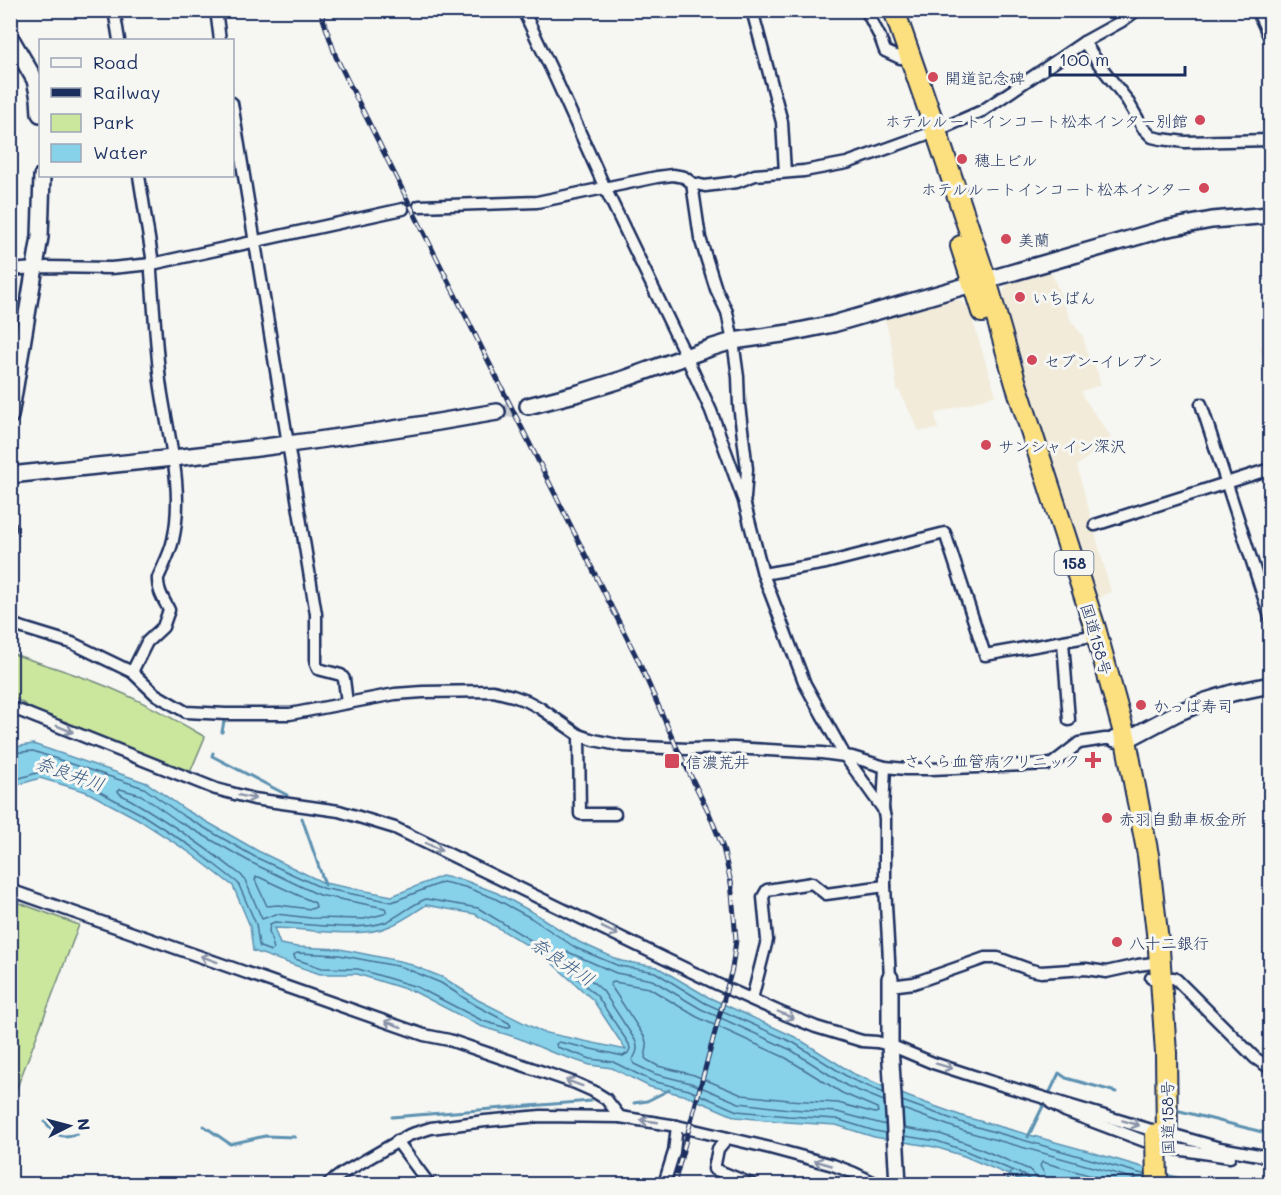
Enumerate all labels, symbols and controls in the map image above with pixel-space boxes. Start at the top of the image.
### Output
legend [39,39,234,177]
scale bar [1050,39,1185,77]
text: 100 m [1059,47,1109,71]
text: Road [93,50,138,74]
place label: 開道記念碑 [945,67,1025,88]
marker: 開道記念碑 [926,70,940,84]
text: Railway [93,80,160,104]
text: Park [93,110,134,134]
place label: ホテルルートインコート松本インター別館 [885,110,1188,131]
marker: ホテルルートインコート松本インター別館 [1193,113,1207,127]
text: Water [93,140,148,164]
place label: 穂上ビル [974,149,1038,170]
marker: 穂上ビル [955,152,969,166]
place label: ホテルルートインコート松本インター [921,178,1192,199]
marker: ホテルルートインコート松本インター [1197,181,1211,195]
place label: 美蘭 [1018,229,1050,250]
marker: 美蘭 [999,232,1013,246]
place label: いちばん [1032,287,1096,308]
marker: いちばん [1013,290,1027,304]
place label: セブン-イレブン [1044,350,1163,371]
marker: セブン-イレブン [1025,353,1039,367]
place label: サンシャイン深沢 [998,435,1126,456]
marker: サンシャイン深沢 [979,438,993,452]
road number: 158 [1054,551,1094,575]
street label: 国道158号 [1077,600,1117,678]
place label: かっぱ寿司 [1153,695,1233,716]
marker: かっぱ寿司 [1134,698,1148,712]
one-way arrow [55,724,73,735]
water label: 奈良井川 [32,750,108,796]
place label: さくら血管病クリニック [904,750,1080,771]
place label: 信濃荒井 [686,751,750,772]
marker: さくら血管病クリニック [1084,751,1102,769]
marker: 信濃荒井 [663,752,681,770]
one-way arrow [237,792,256,803]
place label: 赤羽自動車板金所 [1119,808,1247,829]
marker: 赤羽自動車板金所 [1100,811,1114,825]
one-way arrow [425,841,443,853]
one-way arrow [600,926,618,938]
water label: 奈良井川 [526,931,600,991]
place label: 八十二銀行 [1129,932,1209,953]
marker: 八十二銀行 [1110,935,1124,949]
one-way arrow [200,953,219,964]
one-way arrow [777,1010,795,1021]
one-way arrow [384,1018,403,1029]
one-way arrow [934,1061,953,1072]
one-way arrow [565,1077,584,1088]
street label: 国道158号 [1156,1081,1178,1155]
north arrow [39,1096,99,1156]
one-way arrow [639,1115,659,1126]
text: N [73,1117,95,1132]
one-way arrow [1121,1118,1140,1129]
one-way arrow [814,1156,833,1168]

